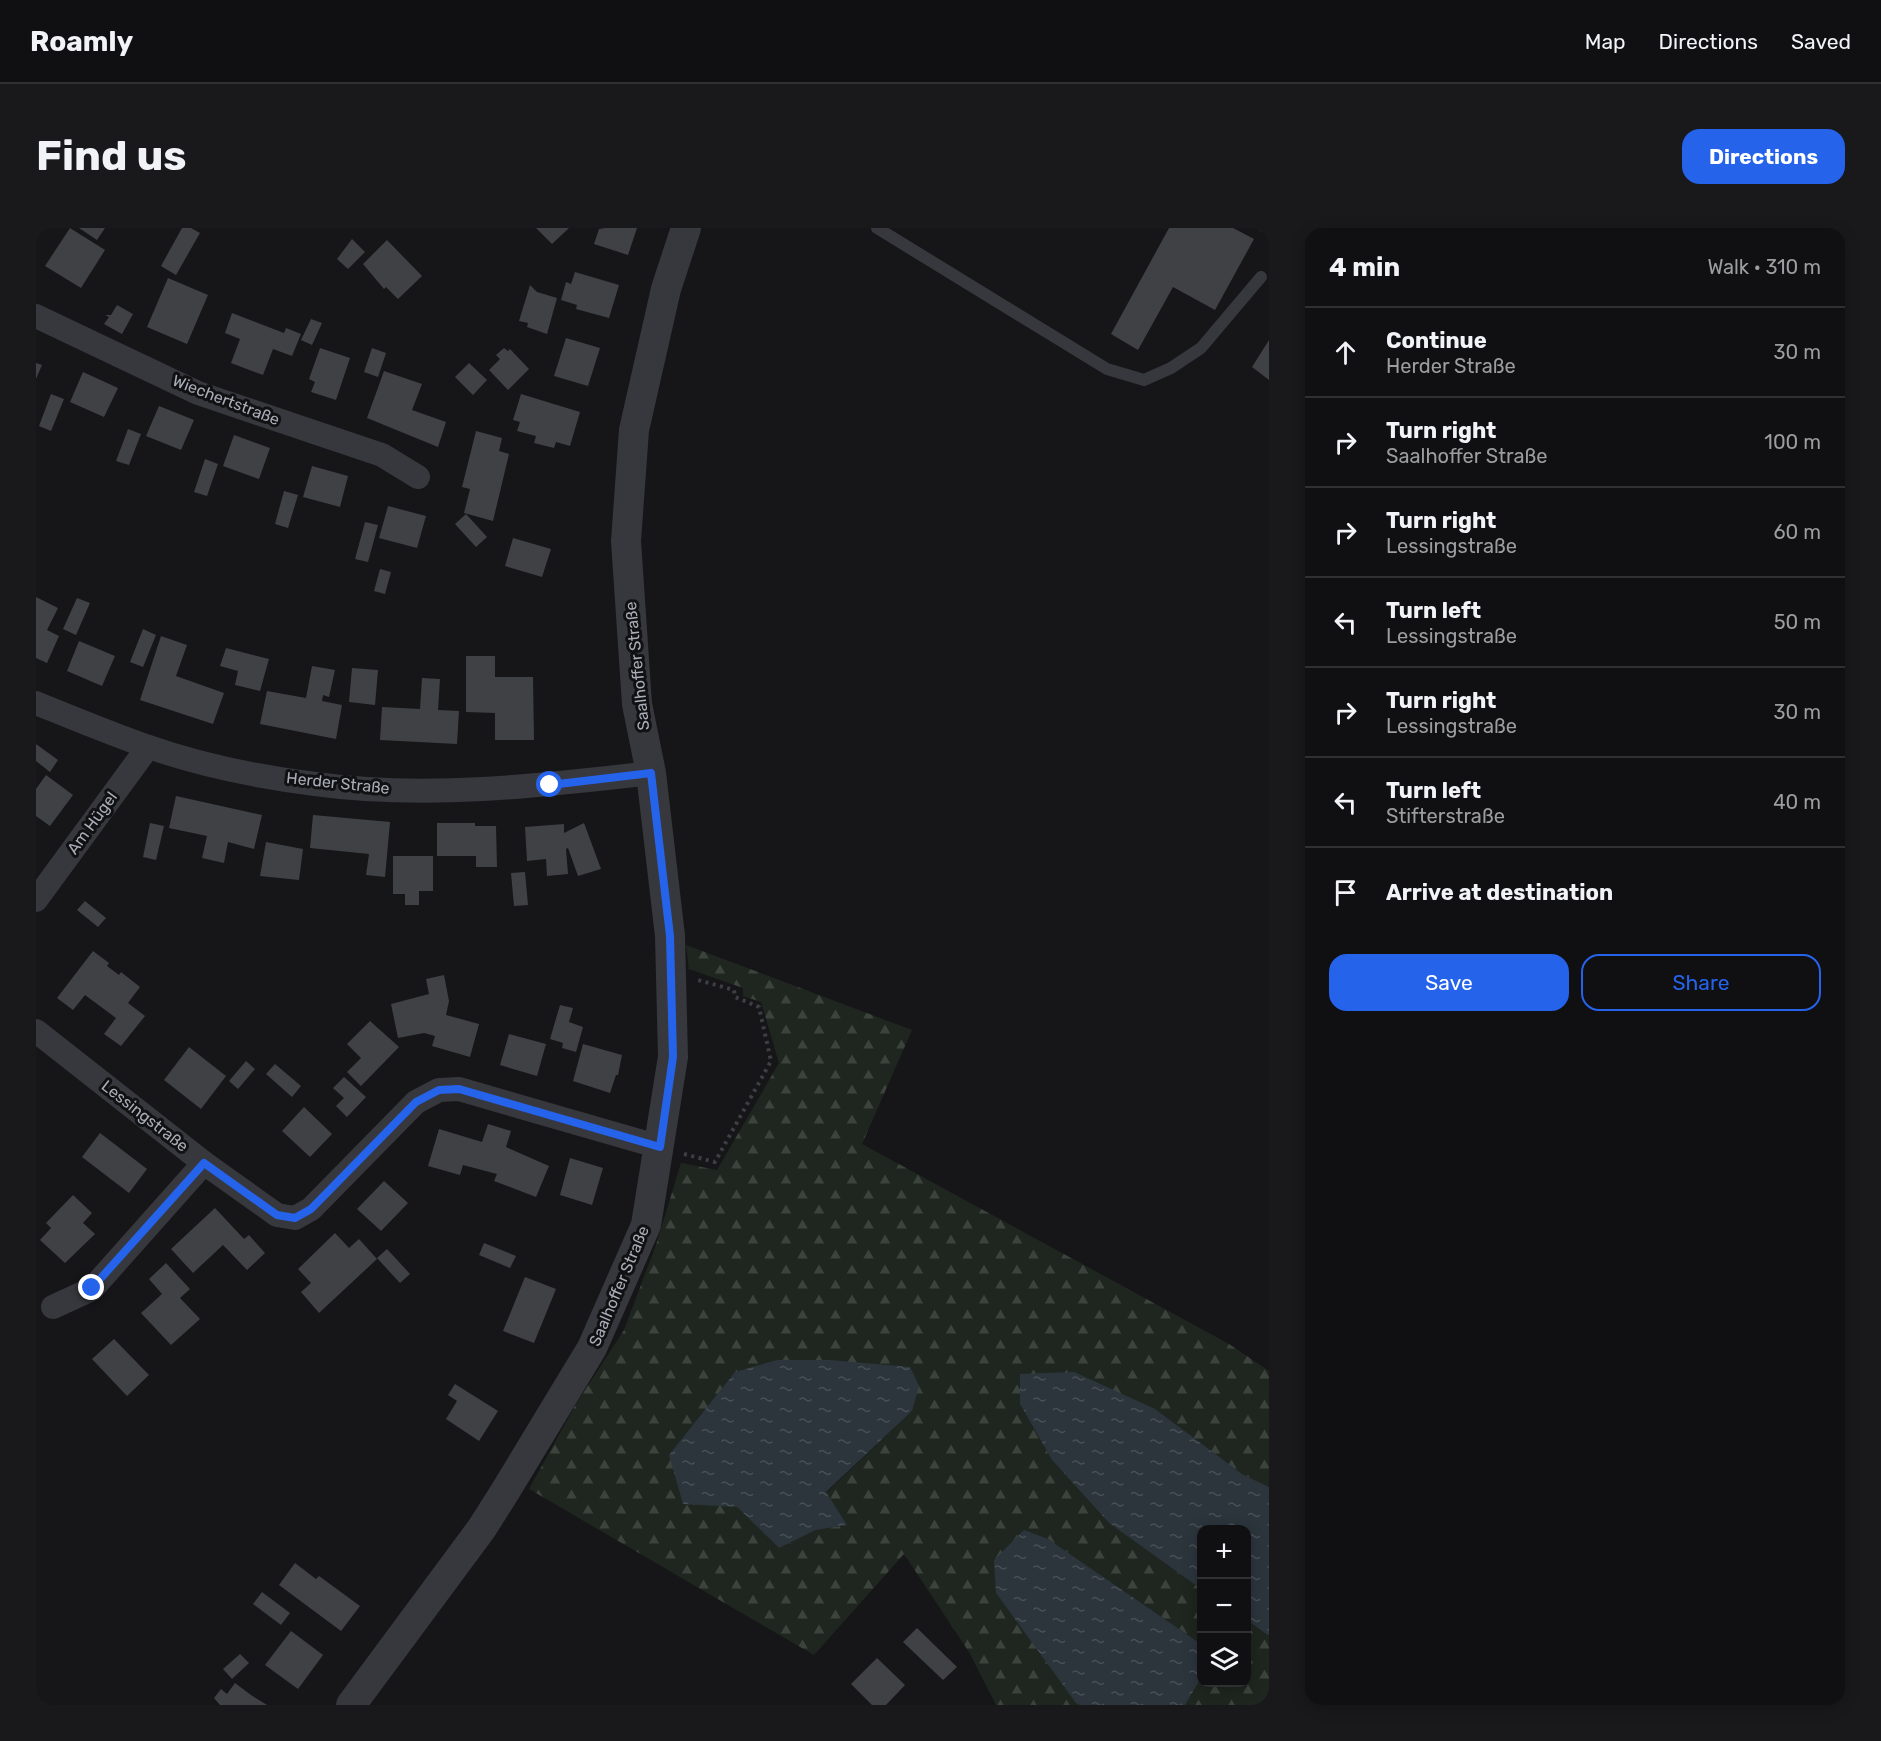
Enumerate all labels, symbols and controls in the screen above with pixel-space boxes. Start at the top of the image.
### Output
text: Roamly [30,25,133,58]
text: Map [1585,29,1626,54]
text: Directions [1659,29,1758,54]
text: Saved [1791,29,1851,54]
button: Directions [1682,129,1845,184]
text: Find us [36,131,187,181]
text: 4 min [1329,252,1400,283]
text: Walk · 310 m [1707,255,1821,279]
text: Continue [1386,327,1487,354]
icon: ahead [1329,336,1362,369]
text: 30 m [1774,340,1821,364]
text: Herder Straße [1386,354,1516,378]
street label: Wiechertstraße [170,371,282,429]
text: Turn right [1386,417,1496,444]
icon: right [1329,426,1362,459]
text: 100 m [1764,430,1821,454]
text: Saalhoffer Straße [1386,444,1548,468]
text: Turn right [1386,507,1496,534]
icon: right [1329,516,1362,549]
text: 60 m [1774,520,1821,544]
text: Lessingstraße [1386,534,1517,558]
text: Turn left [1386,597,1481,624]
street label: Saalhoffer Straße [621,601,653,731]
icon: left [1329,606,1362,639]
text: 50 m [1774,610,1821,634]
text: Lessingstraße [1386,624,1517,648]
text: Turn right [1386,687,1496,714]
icon: right [1329,696,1362,729]
text: 30 m [1774,700,1821,724]
text: Lessingstraße [1386,714,1517,738]
street label: Herder Straße [285,768,391,798]
route start [536,771,562,797]
text: Turn left [1386,777,1481,804]
icon: left [1329,786,1362,819]
street label: Am Hügel [63,788,121,858]
text: 40 m [1773,790,1821,814]
text: Stifterstraße [1386,804,1505,828]
icon: arrive [1329,876,1362,909]
text: Arrive at destination [1386,879,1613,906]
button: Save [1329,954,1569,1011]
button: Share [1581,954,1821,1011]
street label: Lessingstraße [98,1076,192,1156]
street label: Saalhoffer Straße [585,1223,653,1349]
route end [78,1274,104,1300]
map controls [1197,1525,1251,1687]
button: + [1197,1525,1251,1579]
button: − [1197,1579,1251,1633]
button: layers [1197,1633,1251,1687]

